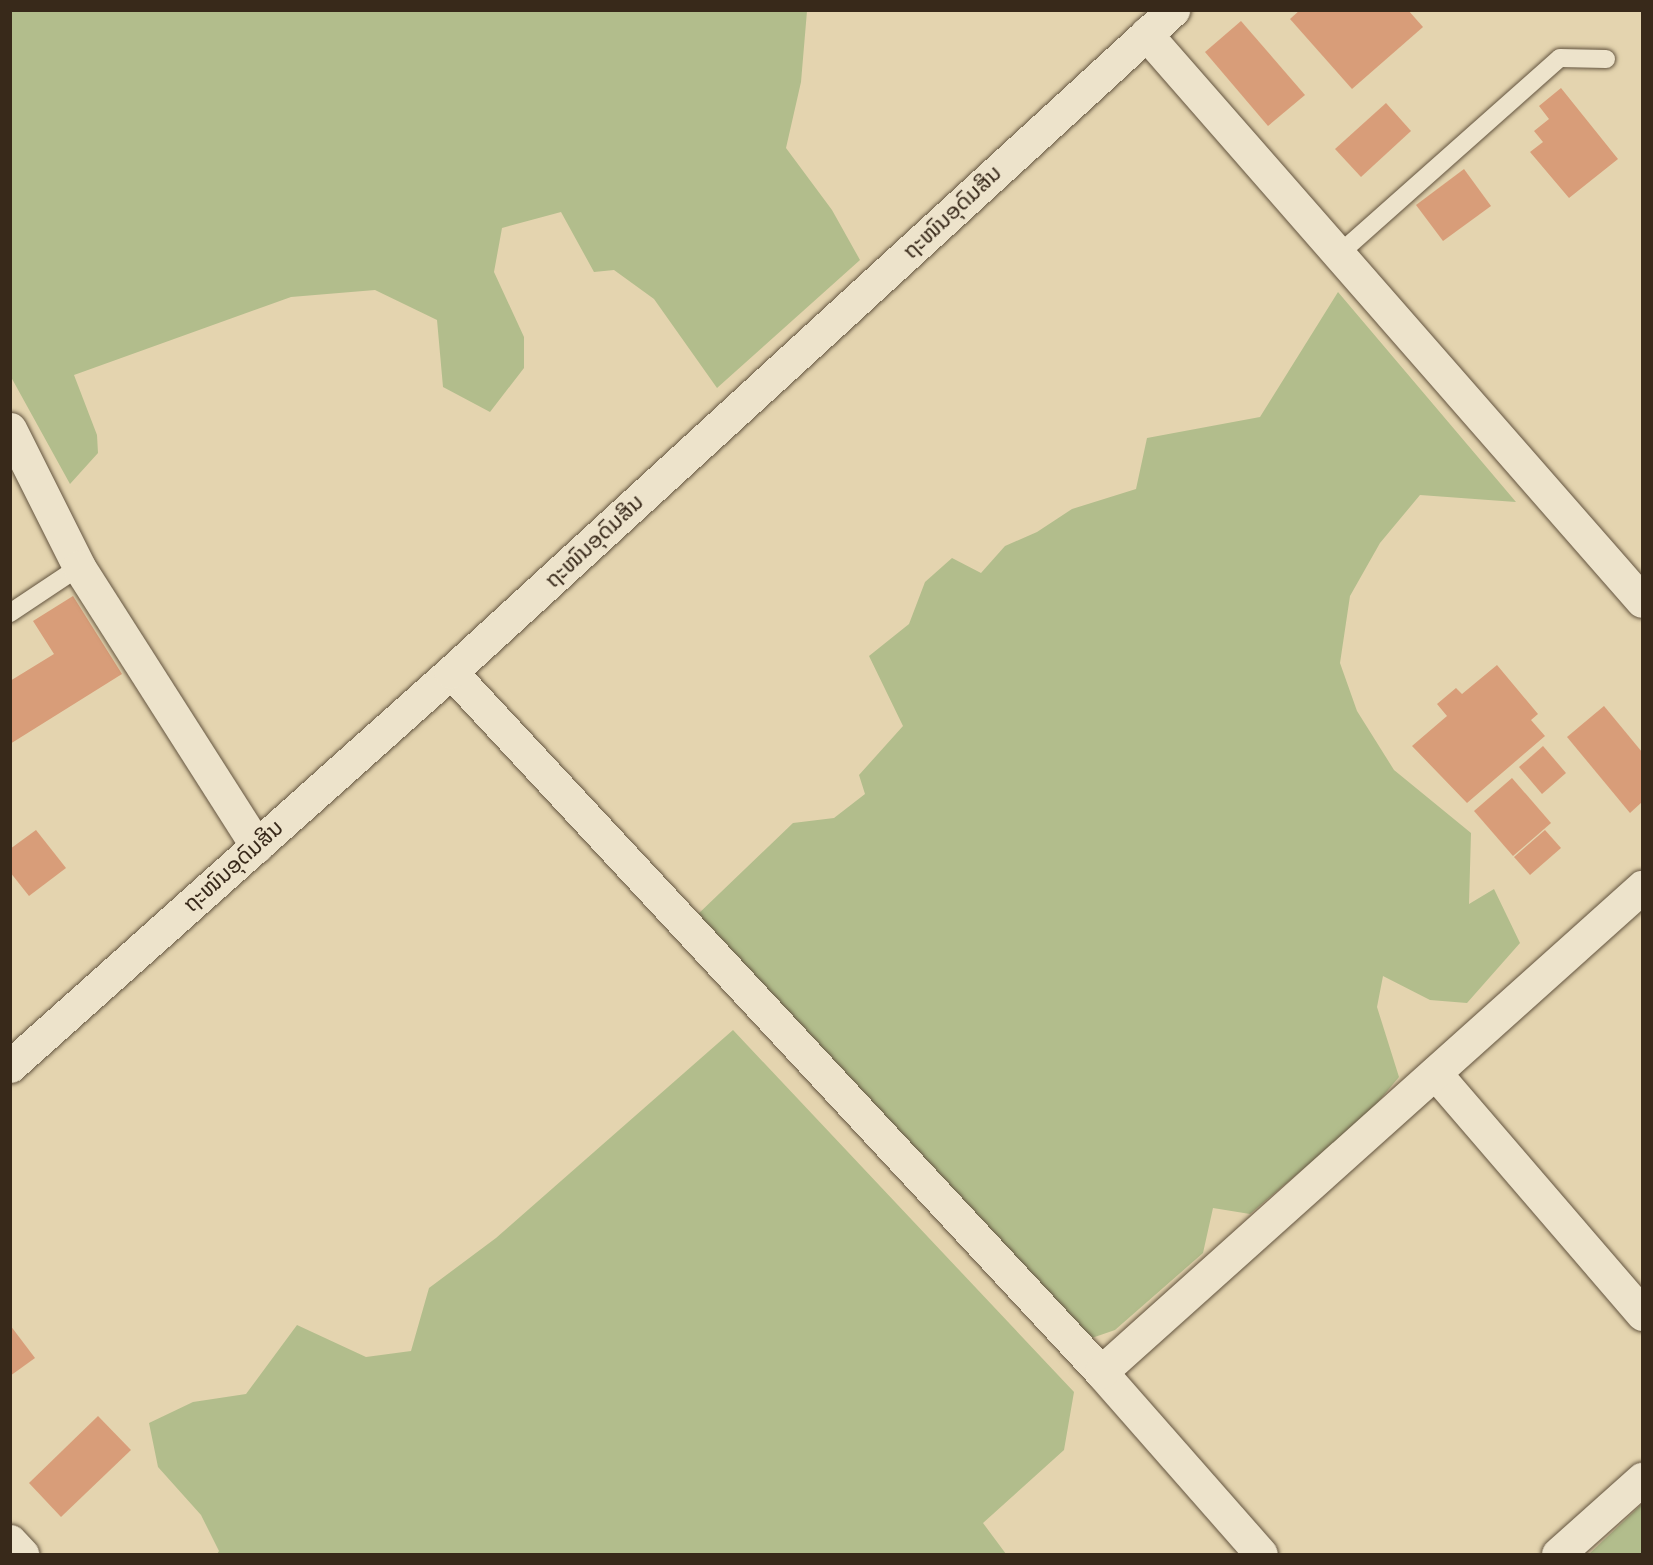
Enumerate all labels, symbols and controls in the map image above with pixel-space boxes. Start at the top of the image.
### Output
street label: ຖະໜົນອຸດົມສິນ [897,160,1007,264]
street label: ຖະໜົນອຸດົມສິນ [539,489,649,593]
street label: ຖະໜົນອຸດົມສິນ [178,814,288,918]

